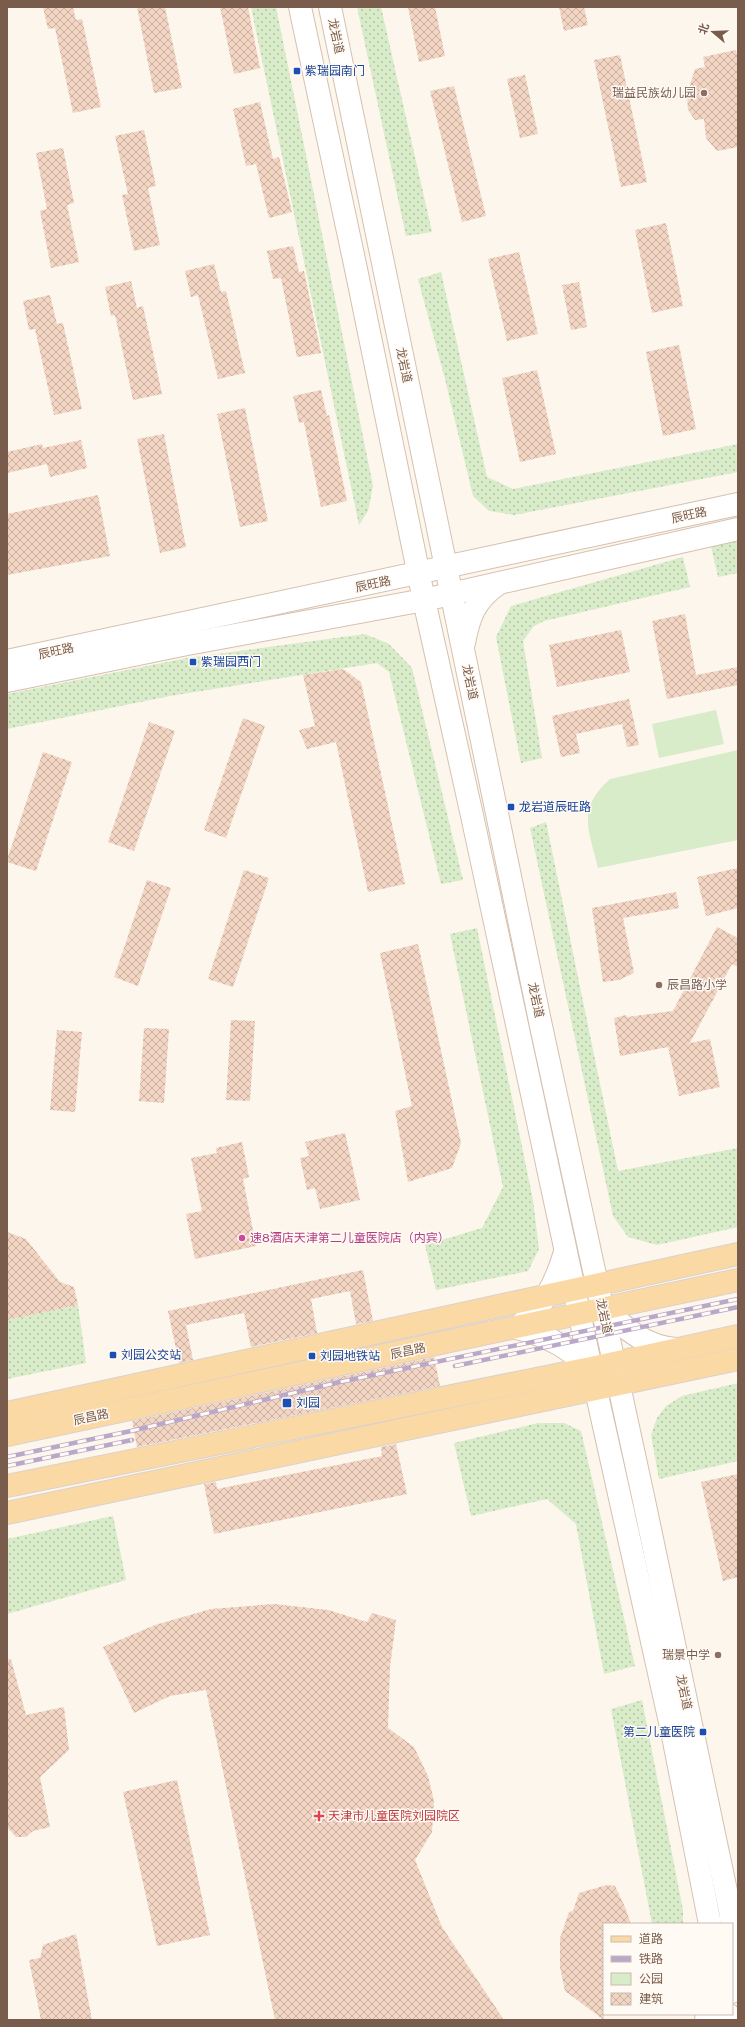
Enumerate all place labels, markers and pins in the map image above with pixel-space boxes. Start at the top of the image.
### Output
place label: 紫瑞园南门 [305,64,365,78]
marker: 紫瑞园南门 [292,66,302,76]
place label: 瑞益民族幼儿园 [612,86,696,100]
marker: 瑞益民族幼儿园 [699,88,709,98]
place label: 紫瑞园西门 [201,655,261,669]
marker: 紫瑞园西门 [188,657,198,667]
place label: 龙岩道辰旺路 [519,800,591,814]
marker: 龙岩道辰旺路 [506,802,516,812]
place label: 辰昌路小学 [667,978,727,992]
marker: 辰昌路小学 [654,980,664,990]
place label: 速8酒店天津第二儿童医院店（内宾） [250,1231,450,1245]
marker: 速8酒店天津第二儿童医院店（内宾） [237,1233,247,1243]
place label: 刘园公交站 [121,1348,181,1362]
place label: 刘园地铁站 [320,1349,380,1363]
marker: 刘园公交站 [108,1350,118,1360]
marker: 刘园地铁站 [307,1351,317,1361]
place label: 刘园 [296,1396,320,1410]
marker: 刘园 [281,1397,293,1409]
place label: 瑞景中学 [662,1648,710,1662]
marker: 瑞景中学 [713,1650,723,1660]
place label: 第二儿童医院 [623,1725,695,1739]
marker: 第二儿童医院 [698,1727,708,1737]
place label: 天津市儿童医院刘园院区 [328,1809,460,1823]
marker: 天津市儿童医院刘园院区 [313,1810,325,1822]

